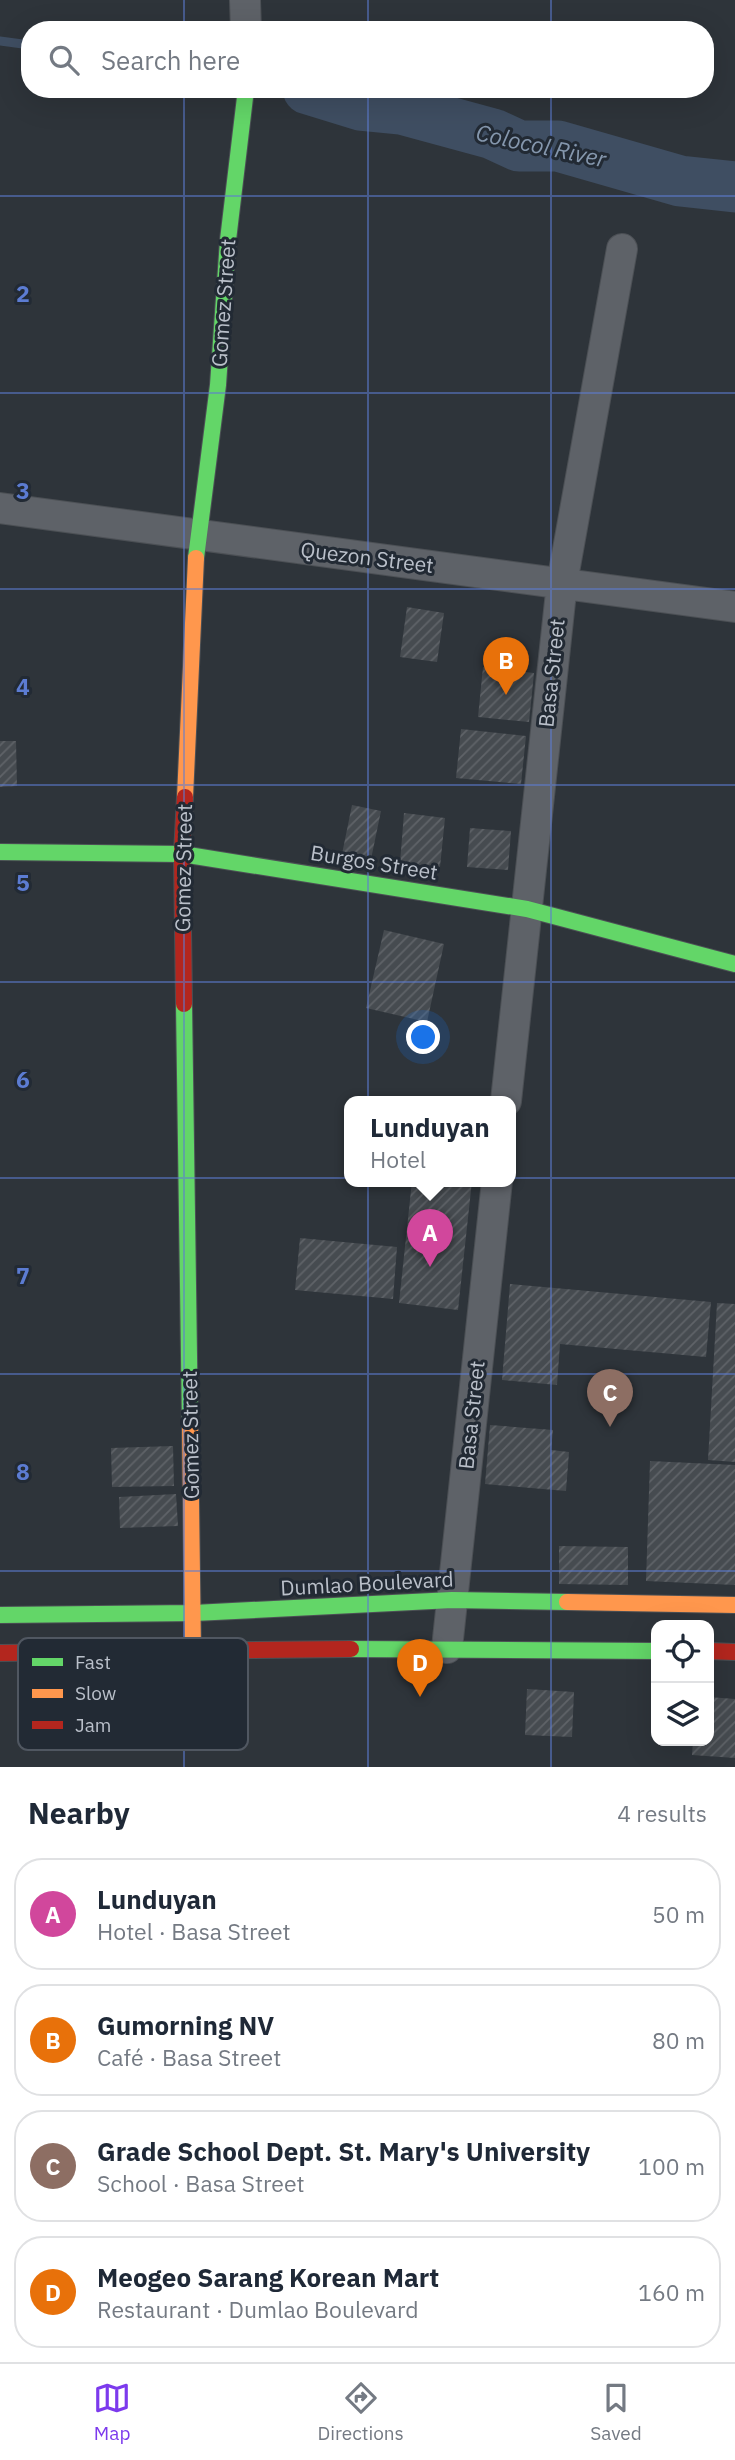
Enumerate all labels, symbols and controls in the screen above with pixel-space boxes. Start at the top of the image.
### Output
search box [21,21,714,98]
icon: search [45,41,83,79]
text: Search here [101,43,240,77]
water label: Colocol River [474,117,609,174]
street label: Gomez Street [205,238,241,368]
text: 2 [16,278,30,308]
text: 3 [16,475,30,505]
street label: Quezon Street [299,535,435,579]
street label: Basa Street [531,617,571,729]
pin: B [483,637,529,695]
text: 4 [16,671,30,701]
street label: Gomez Street [168,804,198,932]
street label: Burgos Street [309,838,440,886]
text: 5 [16,867,30,897]
your location [406,1020,440,1054]
text: 6 [16,1064,30,1094]
popup [344,1096,516,1187]
text: Lunduyan [370,1110,490,1144]
text: Hotel [370,1144,426,1174]
pin: A [407,1209,453,1267]
text: 7 [16,1260,30,1290]
street label: Basa Street [451,1359,491,1471]
pin: C [587,1369,633,1427]
street label: Gomez Street [175,1371,205,1499]
text: 8 [16,1456,30,1486]
street label: Dumlao Boulevard [280,1564,454,1602]
map controls [651,1620,714,1746]
button: locate [651,1620,714,1683]
legend [18,1638,248,1750]
pin: D [397,1639,443,1697]
text: Fast [75,1650,111,1674]
text: Slow [75,1681,116,1705]
button: layers [651,1683,714,1746]
text: Jam [75,1713,111,1737]
text: Nearby [28,1793,130,1832]
text: 4 results [617,1798,707,1828]
text: Lunduyan [97,1882,217,1916]
text: A [45,1899,61,1929]
text: 50 m [652,1899,705,1929]
text: Hotel · Basa Street [97,1916,291,1946]
text: Gumorning NV [97,2008,274,2042]
text: B [45,2025,61,2055]
text: 80 m [652,2025,705,2055]
text: Café · Basa Street [97,2042,281,2072]
text: Grade School Dept. St. Mary's University [97,2134,590,2168]
text: C [46,2151,60,2181]
text: 100 m [638,2151,705,2181]
text: School · Basa Street [97,2168,305,2198]
text: Meogeo Sarang Korean Mart [97,2260,439,2294]
text: D [45,2277,61,2307]
text: 160 m [638,2277,705,2307]
text: Restaurant · Dumlao Boulevard [97,2294,419,2324]
tab: Map [93,2379,131,2445]
tab: Directions [317,2379,404,2445]
tab: Saved [590,2379,642,2445]

